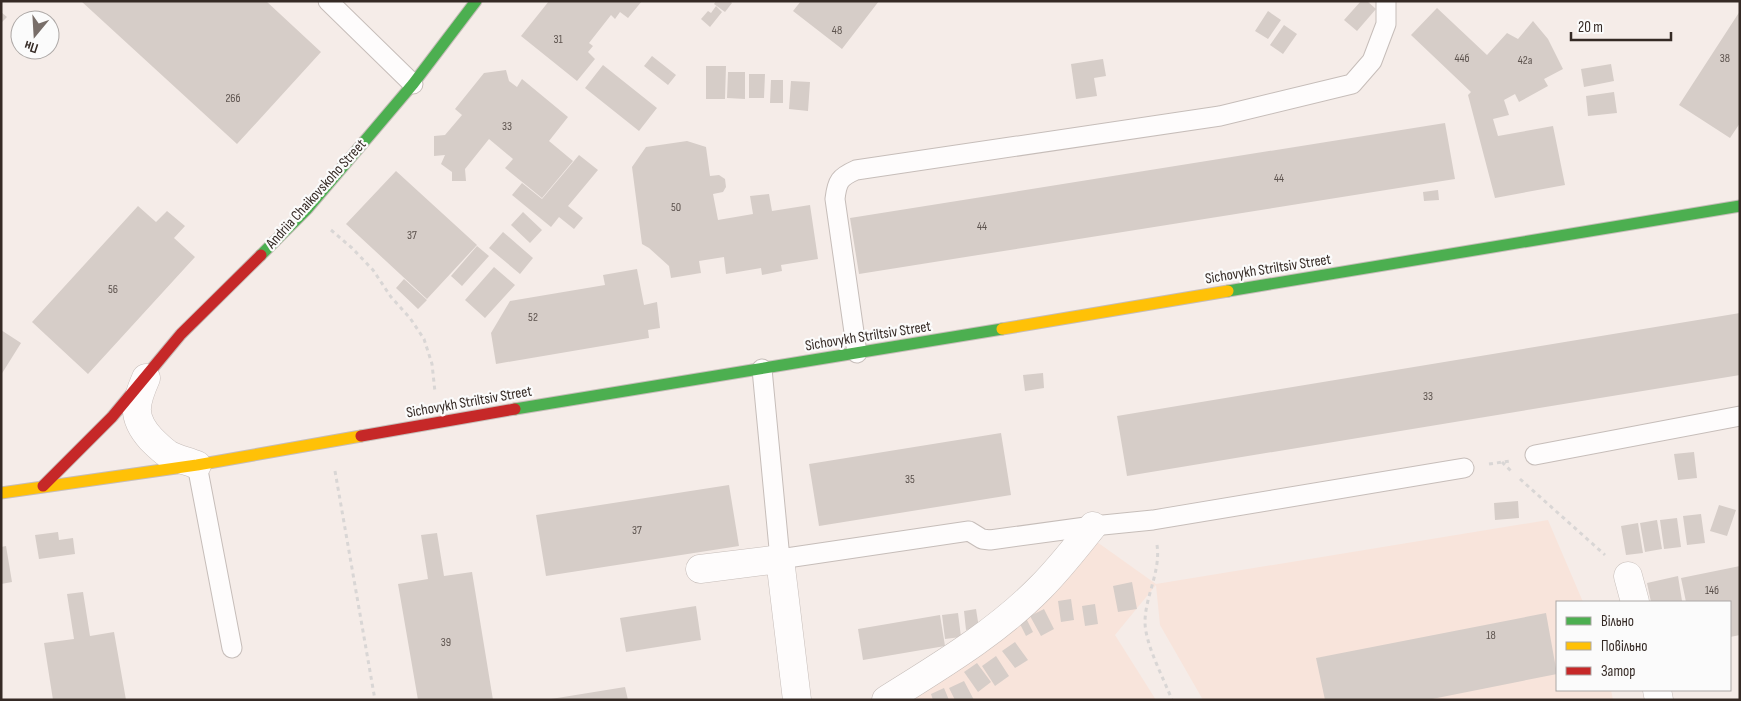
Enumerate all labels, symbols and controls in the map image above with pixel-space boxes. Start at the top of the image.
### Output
north arrow [10,10,60,60]
scale bar [1571,10,1671,42]
text: 20 m [1578,18,1603,37]
house number: 48 [832,23,842,38]
house number: 31 [553,32,563,47]
text: Пн [22,37,40,57]
house number: 44б [1454,51,1470,66]
house number: 38 [1720,51,1730,66]
house number: 42а [1518,53,1533,68]
house number: 26б [225,91,241,106]
house number: 33 [502,119,512,134]
street label: Andriia Chaikovskoho Street [261,135,370,253]
house number: 44 [1274,171,1284,186]
house number: 50 [671,200,681,215]
house number: 44 [977,219,987,234]
house number: 37 [407,228,417,243]
street label: Sichovykh Striltsiv Street [1204,250,1333,288]
house number: 56 [108,282,118,297]
house number: 52 [528,310,538,325]
street label: Sichovykh Striltsiv Street [804,317,933,355]
street label: Sichovykh Striltsiv Street [405,382,534,422]
house number: 33 [1423,389,1433,404]
house number: 35 [905,472,915,487]
house number: 37 [632,523,642,538]
house number: 14б [1705,583,1719,598]
legend [1556,601,1731,691]
text: Вільно [1601,612,1634,631]
house number: 18 [1486,628,1496,643]
house number: 39 [441,635,451,650]
text: Повільно [1601,637,1647,656]
text: Затор [1601,662,1635,681]

